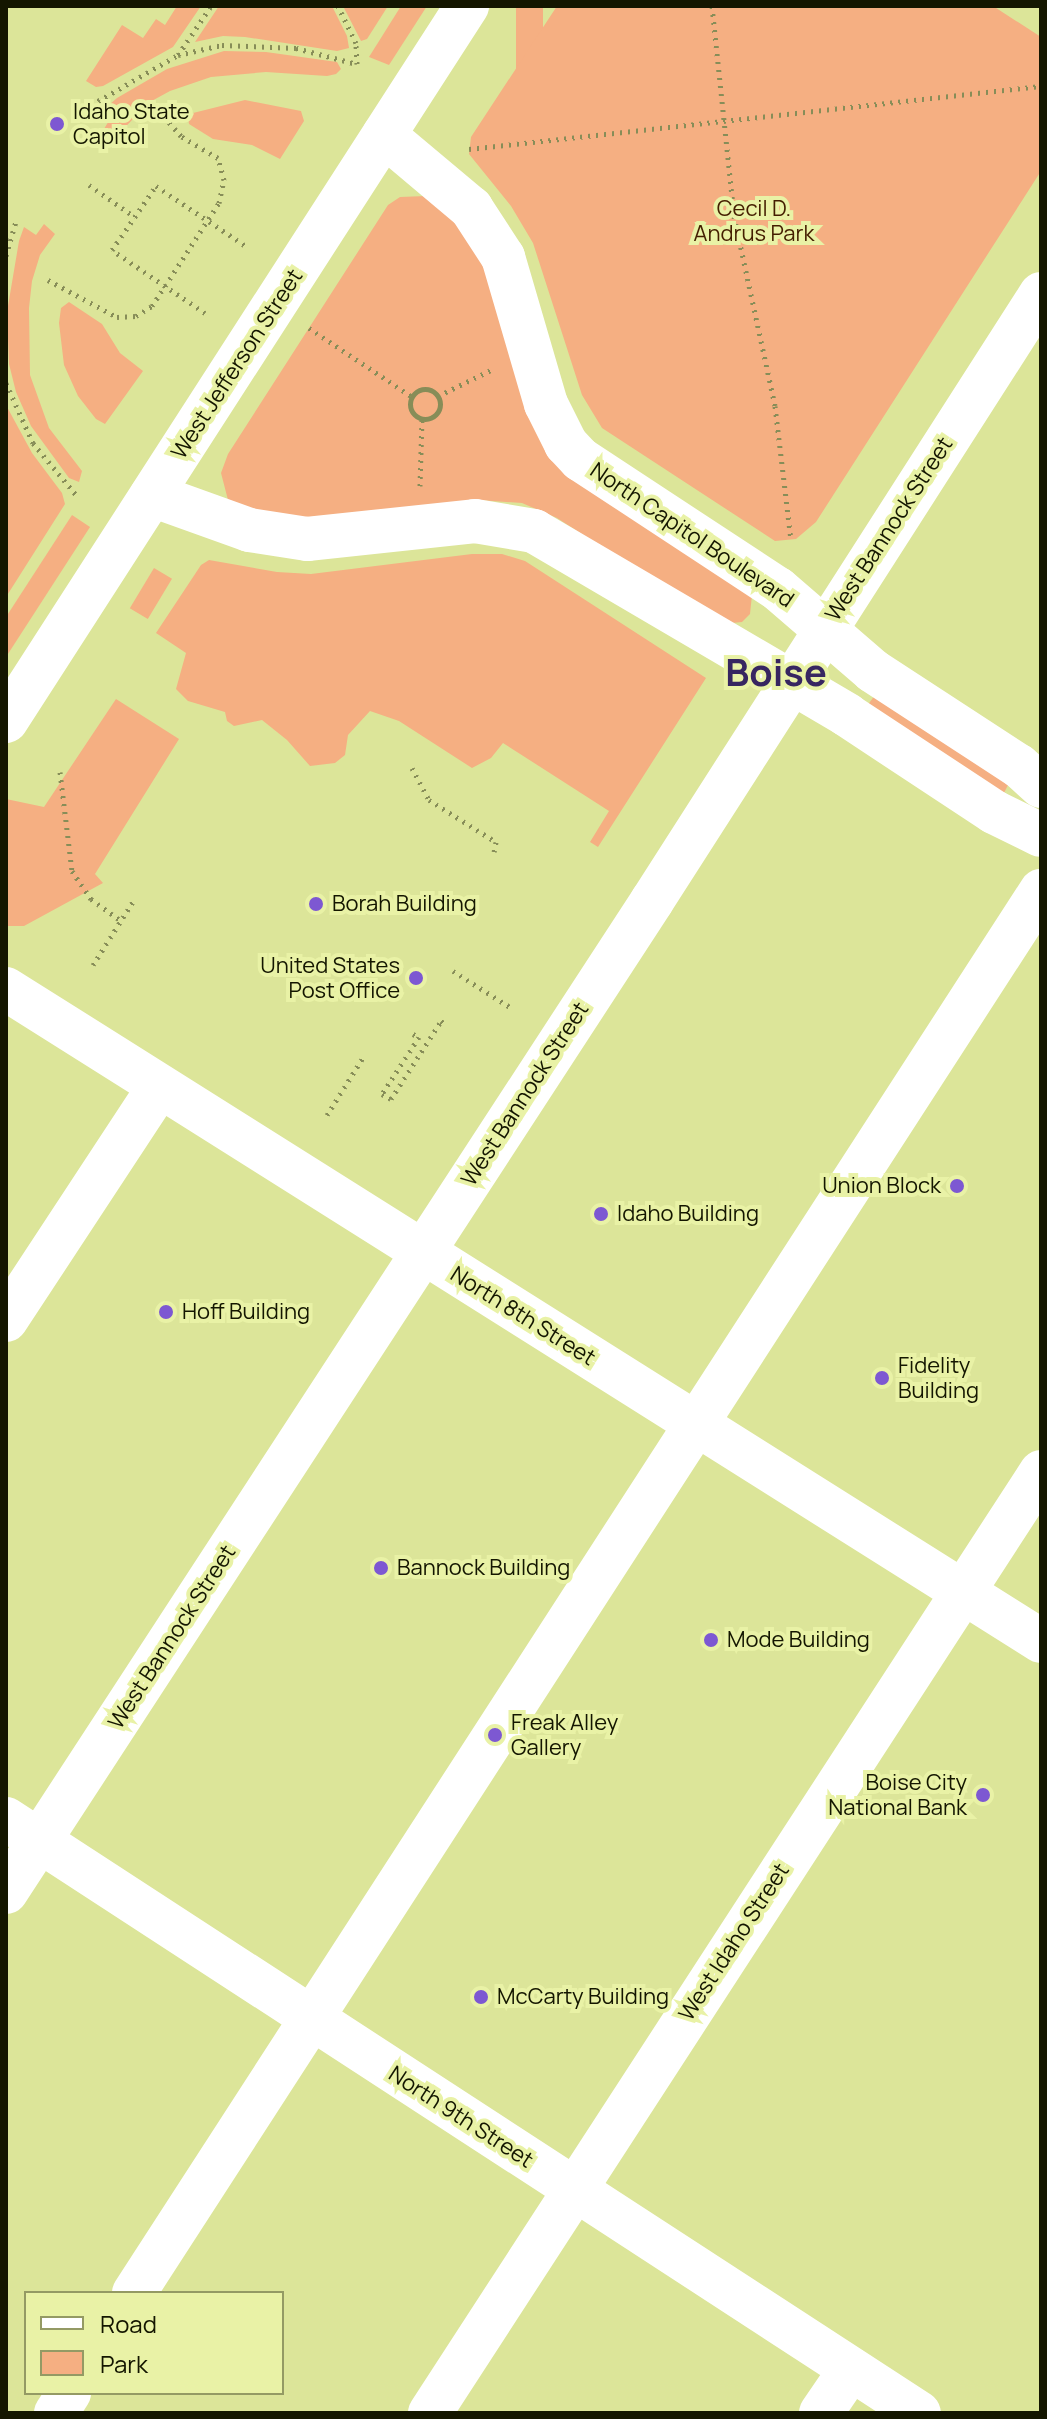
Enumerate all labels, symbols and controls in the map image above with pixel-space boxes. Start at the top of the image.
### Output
place label: Idaho State Capitol [73,98,190,150]
marker: Idaho State Capitol [48,115,66,133]
park label: Cecil D. Andrus Park [694,195,814,246]
street label: West Jefferson Street [166,264,308,464]
street label: West Bannock Street [820,432,958,626]
street label: North Capitol Boulevard [585,457,799,613]
district label: Boise [725,649,827,695]
place label: Borah Building [332,891,477,917]
marker: Borah Building [307,895,325,913]
place label: United States Post Office [260,952,400,1004]
marker: United States Post Office [407,969,425,987]
street label: West Bannock Street [456,997,594,1191]
place label: Union Block [822,1173,941,1199]
marker: Union Block [948,1177,966,1195]
place label: Idaho Building [617,1201,759,1227]
marker: Idaho Building [592,1205,610,1223]
street label: North 8th Street [446,1261,600,1371]
place label: Hoff Building [182,1299,310,1325]
marker: Hoff Building [157,1303,175,1321]
place label: Fidelity Building [898,1352,979,1404]
marker: Fidelity Building [873,1369,891,1387]
street label: West Bannock Street [103,1540,241,1734]
place label: Bannock Building [397,1555,570,1581]
marker: Bannock Building [372,1559,390,1577]
place label: Mode Building [727,1627,870,1653]
marker: Mode Building [702,1631,720,1649]
place label: Freak Alley Gallery [511,1709,618,1760]
marker: Freak Alley Gallery [486,1726,504,1744]
place label: Boise City National Bank [828,1769,967,1820]
marker: Boise City National Bank [974,1786,992,1804]
street label: West Idaho Street [673,1858,795,2026]
place label: McCarty Building [497,1984,669,2010]
marker: McCarty Building [472,1988,490,2006]
street label: North 9th Street [384,2060,538,2174]
legend [24,2291,284,2395]
text: Road [100,2307,157,2340]
text: Park [100,2347,148,2380]

